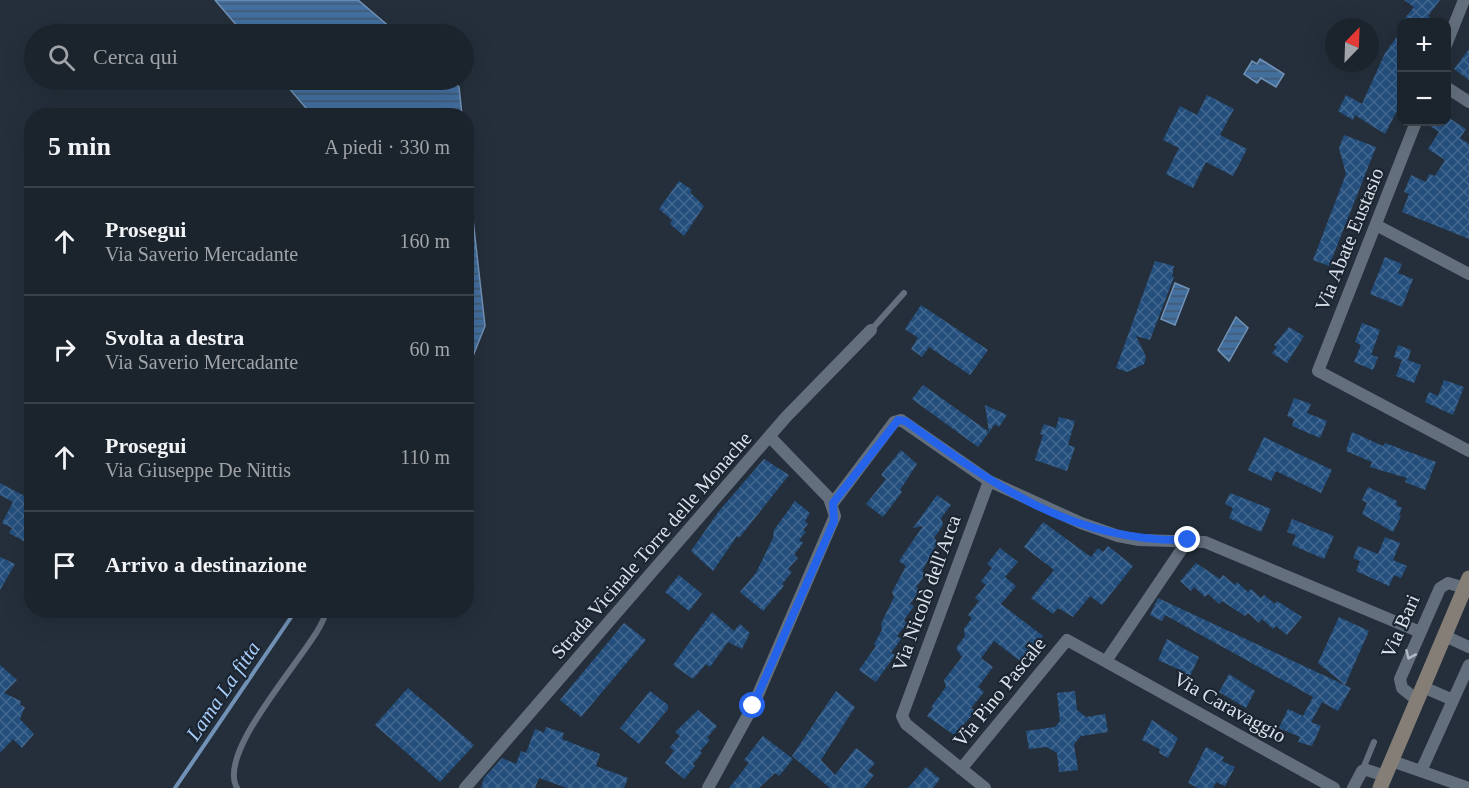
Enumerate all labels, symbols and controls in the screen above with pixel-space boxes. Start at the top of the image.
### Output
north arrow [1325,18,1379,72]
map controls [1397,18,1451,126]
button: + [1397,18,1451,72]
search box [24,24,474,90]
icon: search [45,41,78,74]
text: Cerca qui [93,44,178,69]
button: − [1397,72,1451,126]
text: 5 min [48,132,111,161]
text: A piedi · 330 m [324,136,450,158]
street label: Via Abate Eustasio [1310,164,1388,314]
text: Prosegui [105,217,186,242]
icon: ahead [48,225,81,258]
text: 160 m [399,230,450,252]
text: Via Saverio Mercadante [105,243,298,265]
text: Svolta a destra [105,325,244,350]
icon: right [48,333,81,366]
text: 60 m [409,338,450,360]
text: Via Saverio Mercadante [105,351,298,373]
street label: Strada Vicinale Torre delle Monache [547,427,756,663]
text: Prosegui [105,433,186,458]
icon: ahead [48,441,81,474]
text: 110 m [400,446,450,468]
text: Via Giuseppe De Nittis [105,459,291,481]
street label: Via Nicolò dell'Arca [888,512,965,674]
route end [1174,526,1200,552]
icon: arrive [48,549,81,582]
text: Arrivo a destinazione [105,552,307,577]
street label: Via Bari [1376,590,1424,661]
street label: Via Pino Pascale [948,633,1050,751]
water label: Lama La fitta [181,637,265,746]
one-way arrow [1406,648,1418,659]
street label: Via Caravaggio [1170,667,1290,748]
route start [739,692,765,718]

